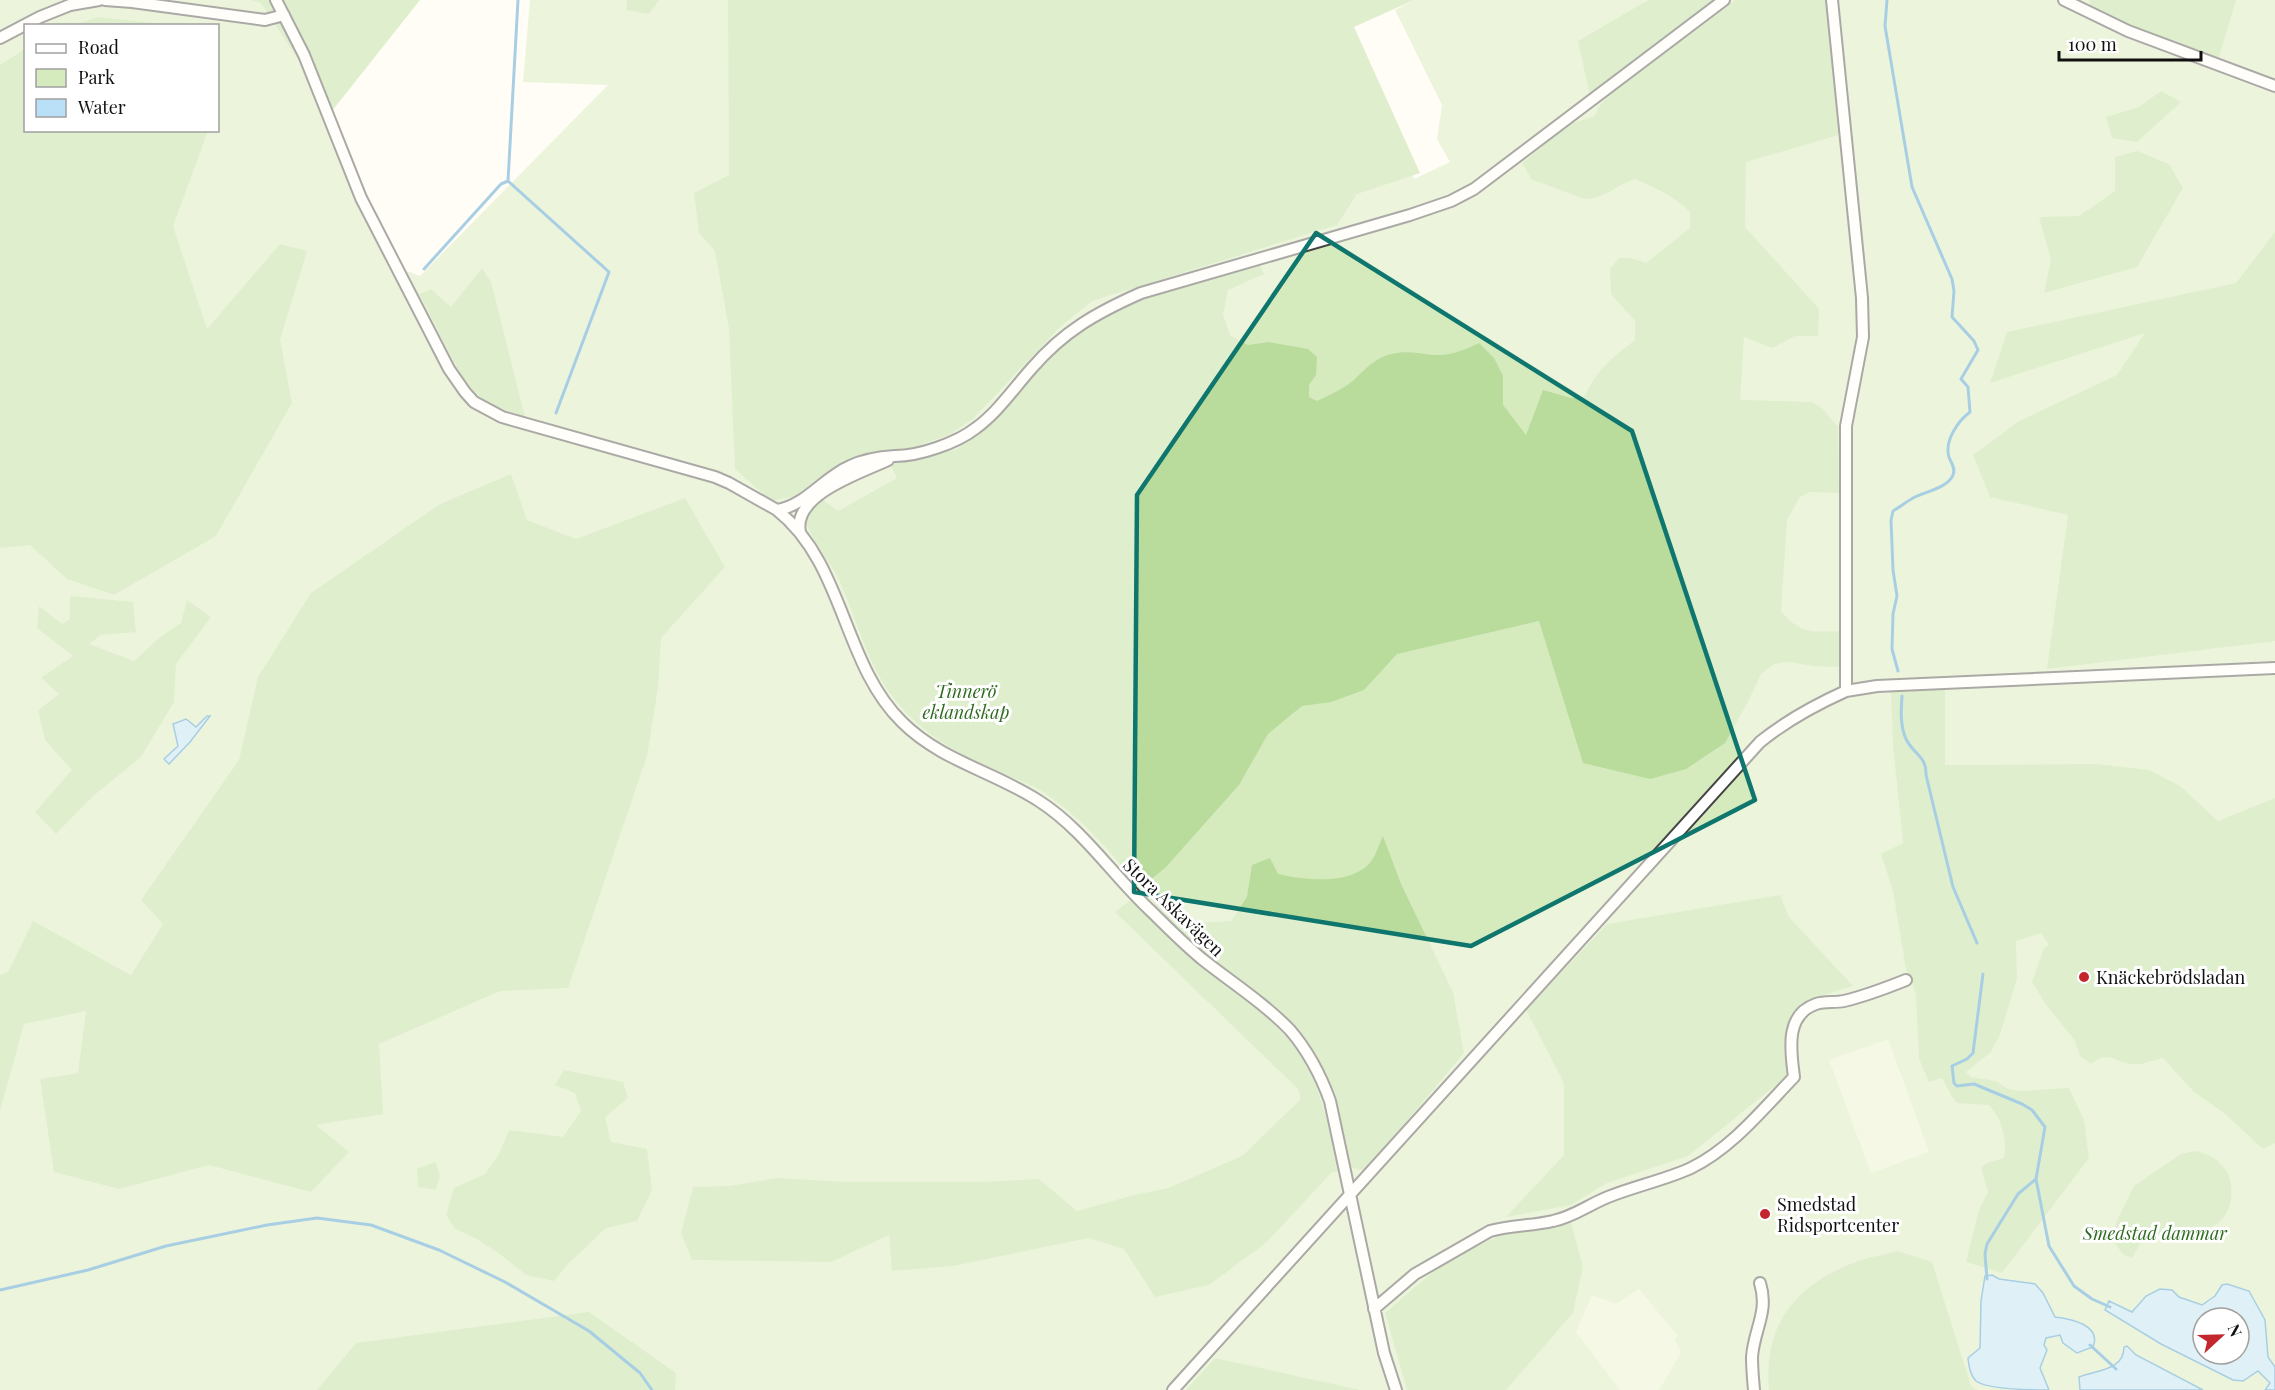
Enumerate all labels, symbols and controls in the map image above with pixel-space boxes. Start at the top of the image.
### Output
legend [24,24,219,132]
scale bar [2059,24,2202,62]
text: 100 m [2068,32,2117,56]
text: Road [78,35,119,59]
text: Park [78,65,115,89]
text: Water [77,95,126,119]
park label: Tinnerö eklandskap [922,679,1010,724]
street label: Stora Askavägen [1118,853,1230,961]
place label: Knäckebrödsladan [2096,965,2245,989]
marker: Knäckebrödsladan [2077,970,2091,984]
place label: Smedstad Ridsportcenter [1777,1192,1899,1237]
marker: Smedstad Ridsportcenter [1758,1207,1772,1221]
park label: Smedstad dammar [2082,1221,2228,1245]
north arrow [2191,1306,2251,1366]
text: N [2223,1321,2247,1340]

